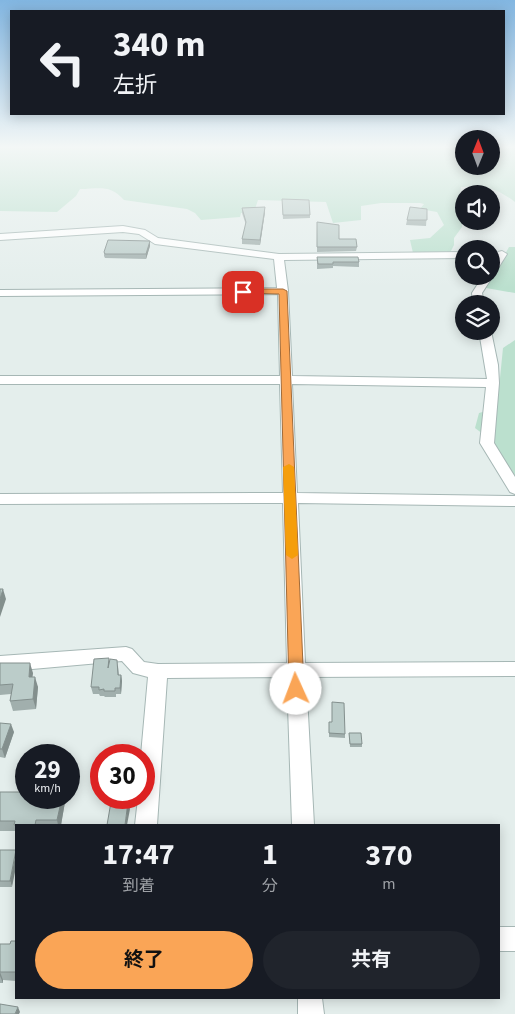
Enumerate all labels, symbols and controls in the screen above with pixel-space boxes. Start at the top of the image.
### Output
text: 340 m [113,20,205,70]
icon: left [30,30,95,95]
text: 左折 [113,69,157,101]
north arrow [455,130,500,175]
map controls [455,130,500,340]
button: sound [455,185,500,230]
button: search [455,240,500,285]
pin [222,271,264,313]
icon: arrive [229,278,257,306]
button: layers [455,295,500,340]
position arrow [269,662,321,714]
speed limit sign: 30 [90,744,155,809]
text: 29 [34,752,61,788]
text: km/h [34,780,61,797]
text: 17:47 [102,833,175,876]
text: 1 [262,833,278,876]
text: 370 [365,834,413,877]
text: m [382,873,396,895]
text: 到着 [122,875,154,897]
text: 分 [262,875,278,897]
button: 終了 [35,931,253,989]
button: 共有 [263,931,480,989]

